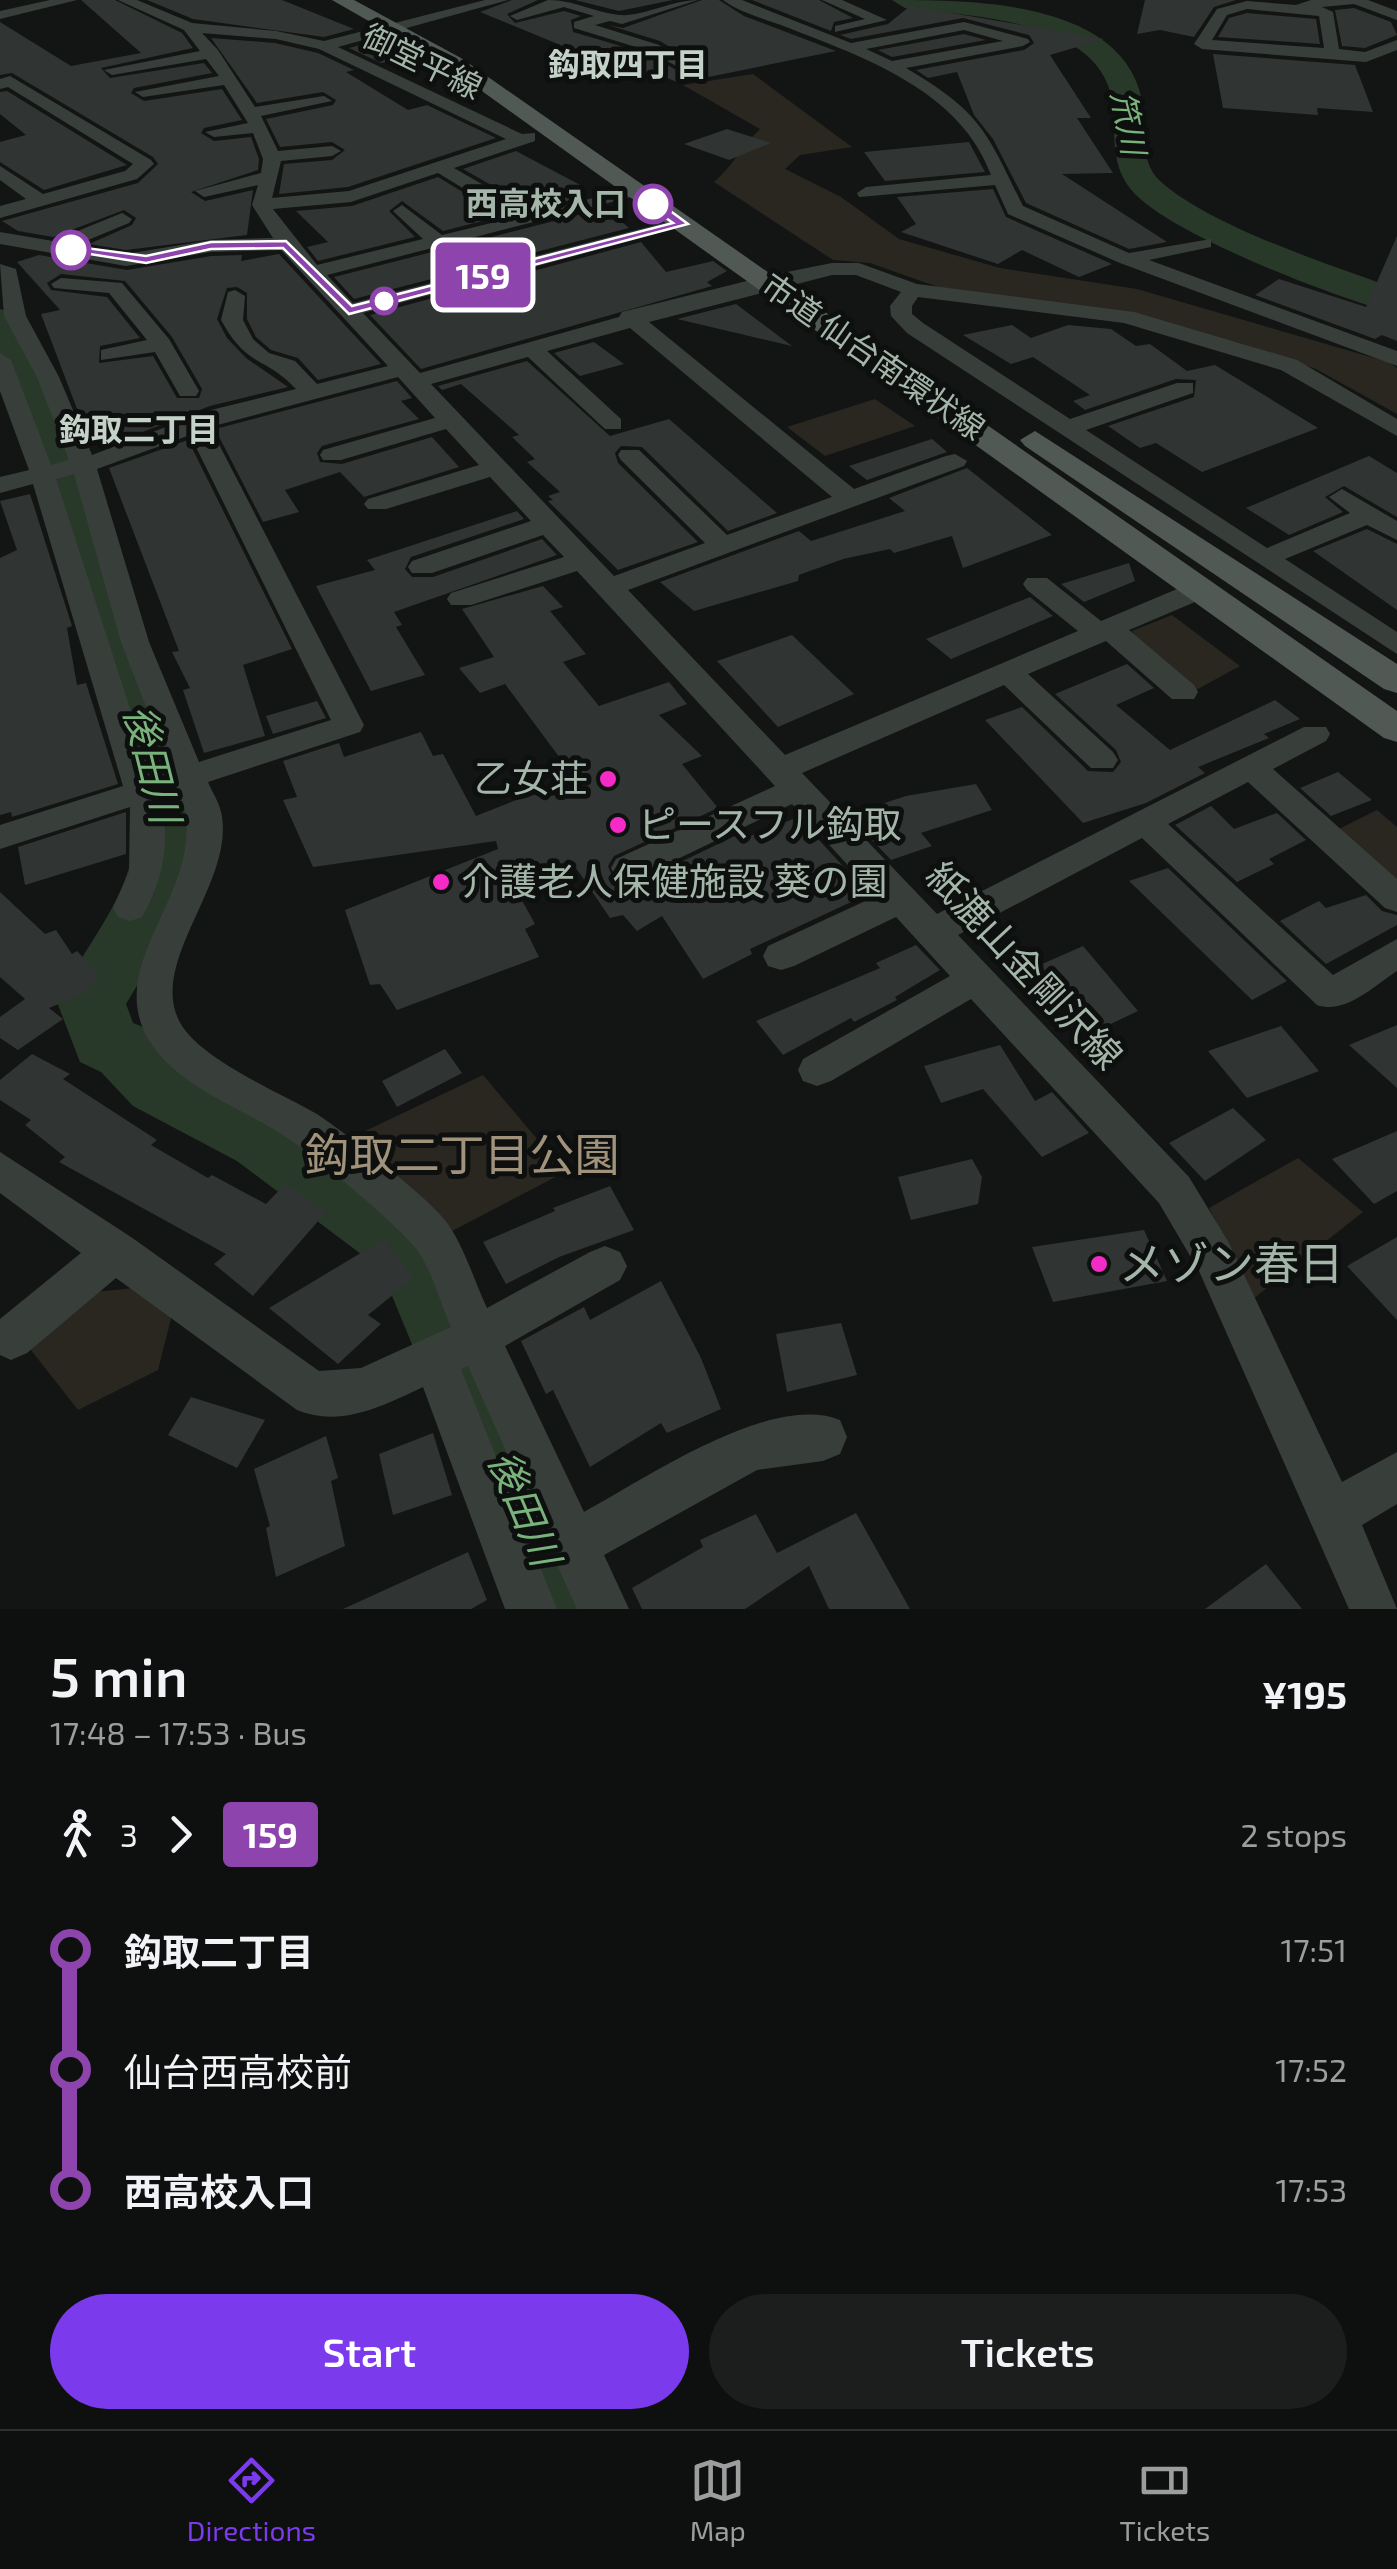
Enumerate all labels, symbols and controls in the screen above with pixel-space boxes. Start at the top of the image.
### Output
street label: 御堂平線 [357,15,489,105]
district label: 鈎取四丁目 [548,44,708,82]
water label: 笊川 [1105,88,1155,161]
place label: 西高校入口 [466,183,626,221]
marker: 西高校入口 [634,185,672,223]
unlabelled marker [52,231,90,269]
line badge: 159 [426,242,540,308]
text: 159 [455,254,511,296]
street label: 市道 仙台南環状線 [755,264,993,446]
unlabelled marker [371,288,397,314]
district label: 鈎取二丁目 [59,409,219,447]
water label: 後田川 [116,699,193,831]
place label: 乙女荘 [474,754,588,800]
marker: 乙女荘 [597,768,619,790]
place label: ピースフル鈎取 [638,800,902,846]
marker: ピースフル鈎取 [607,814,629,836]
street label: 紙漉山金剛沢線 [918,852,1133,1078]
place label: 介護老人保健施設 葵の園 [461,857,887,903]
marker: 介護老人保健施設 葵の園 [430,871,452,893]
park label: 鈎取二丁目公園 [304,1126,620,1180]
place label: メゾン春日 [1119,1235,1344,1289]
marker: メゾン春日 [1088,1253,1110,1275]
water label: 後田川 [480,1443,573,1576]
text: 5 min [50,1642,188,1708]
text: ¥195 [1262,1671,1347,1717]
text: 17:48 – 17:53 · Bus [50,1713,307,1751]
icon: walk [50,1807,105,1862]
icon: forward [153,1807,208,1862]
text: 159 [243,1813,298,1855]
text: 3 [120,1815,138,1853]
text: 2 stops [1240,1815,1347,1853]
text: 鈎取二丁目 [124,1928,314,1974]
text: 17:51 [1280,1930,1347,1968]
text: 仙台西高校前 [124,2048,352,2094]
text: 17:52 [1275,2050,1347,2088]
text: 西高校入口 [124,2168,314,2214]
text: 17:53 [1275,2170,1347,2208]
button: Start [50,2294,689,2409]
button: Tickets [709,2294,1347,2409]
tab: Directions [187,2453,316,2547]
tab: Map [690,2453,746,2547]
tab: Tickets [1119,2453,1210,2547]

